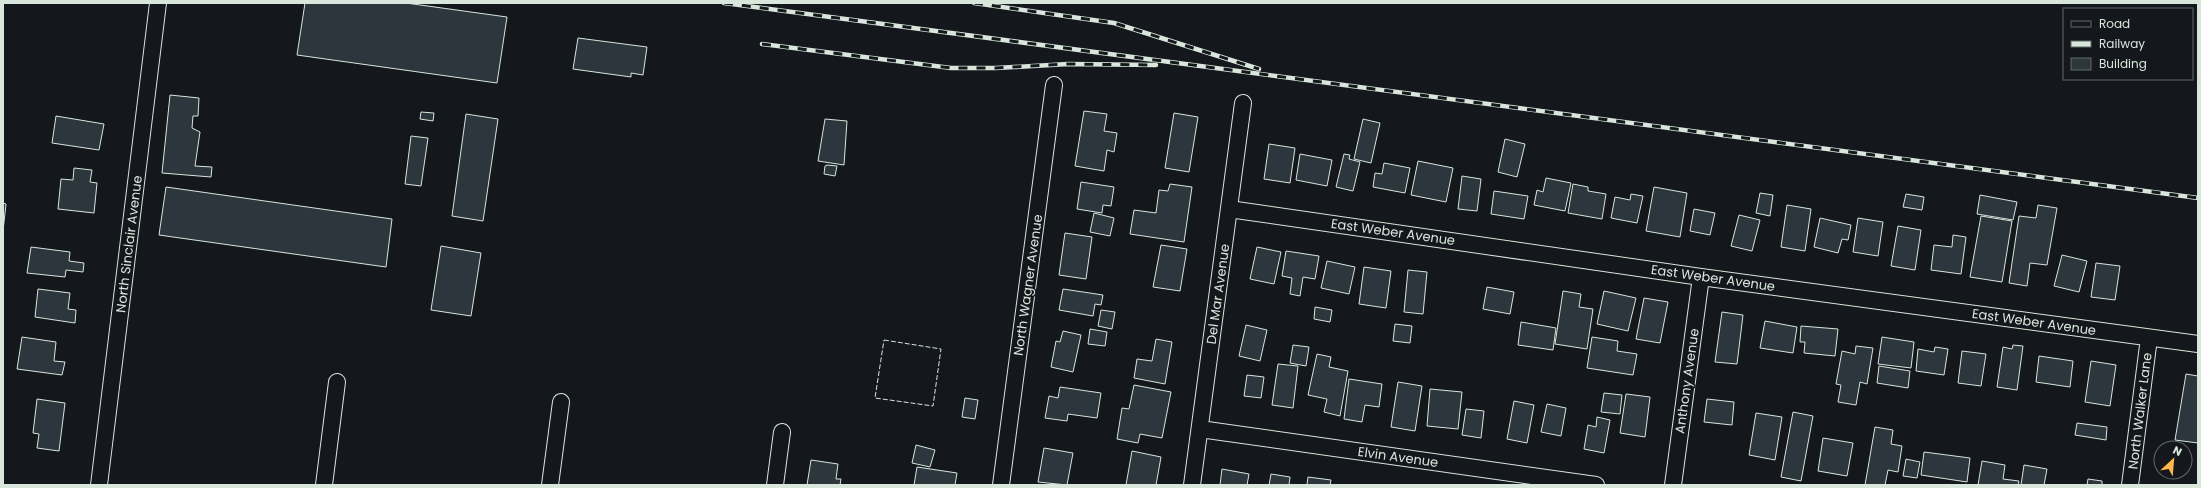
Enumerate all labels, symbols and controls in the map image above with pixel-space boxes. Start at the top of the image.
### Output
legend [2063,8,2193,80]
text: Road [2099,15,2130,32]
text: Railway [2099,35,2145,52]
text: Building [2099,55,2147,72]
street label: North Sinclair Avenue [111,174,147,314]
street label: North Wagner Avenue [1009,213,1047,357]
street label: East Weber Avenue [1330,214,1456,250]
street label: Del Mar Avenue [1202,243,1234,345]
street label: East Weber Avenue [1650,260,1776,296]
street label: East Weber Avenue [1971,304,2097,340]
street label: Anthony Avenue [1670,327,1704,435]
street label: North Walker Lane [2123,352,2157,470]
north arrow [2153,440,2193,480]
street label: Elvin Avenue [1357,442,1439,472]
text: N [2170,442,2185,460]

